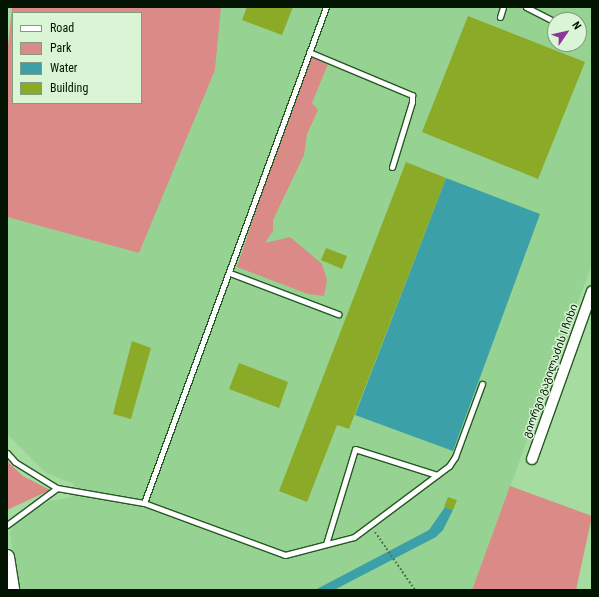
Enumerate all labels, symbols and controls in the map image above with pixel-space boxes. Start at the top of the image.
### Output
legend [12,12,142,104]
north arrow [547,12,587,52]
text: N [569,19,584,32]
text: Road [50,21,74,35]
text: Park [50,41,71,55]
text: Water [50,61,78,75]
text: Building [50,81,88,95]
street label: გიორგი გაგილაძის I ჩიხი [521,302,581,440]

